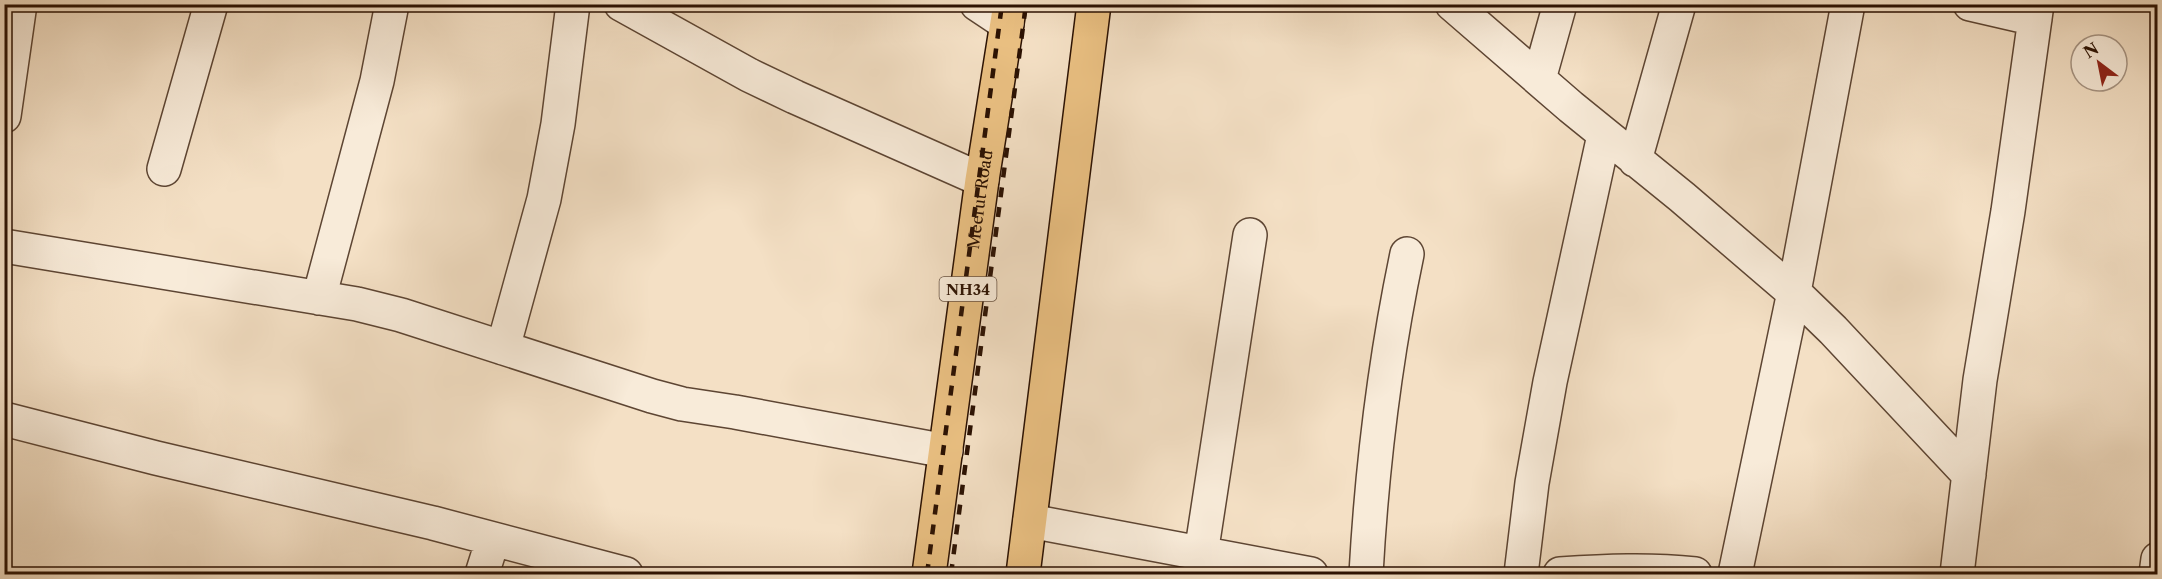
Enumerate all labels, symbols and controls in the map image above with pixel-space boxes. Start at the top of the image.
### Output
north arrow [2069,33,2129,93]
text: N [2080,38,2102,62]
street label: Meerut Road [963,148,997,250]
road number: NH34 [940,277,996,301]

